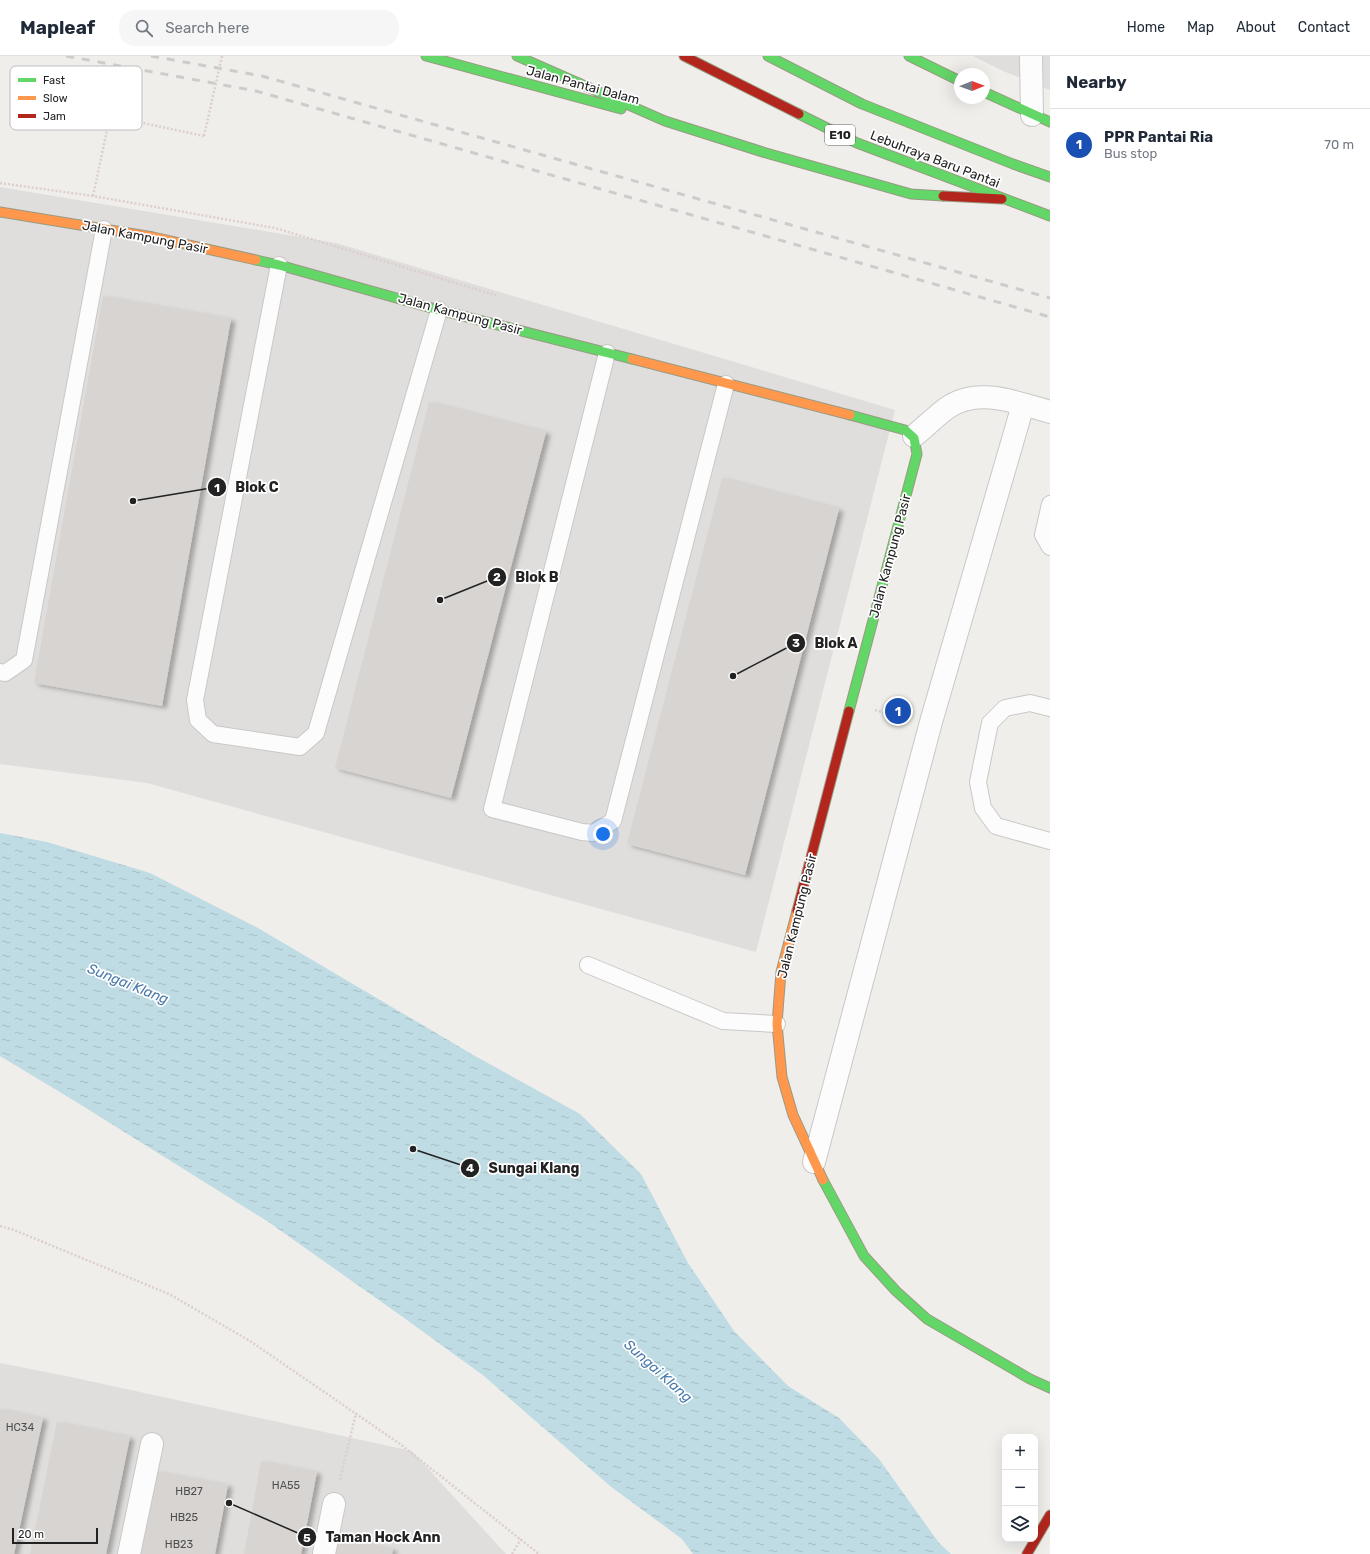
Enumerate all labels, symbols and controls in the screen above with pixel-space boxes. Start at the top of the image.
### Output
search box [119,10,399,46]
text: Mapleaf [20,16,95,39]
icon: search [133,17,155,39]
text: Search here [165,19,249,37]
text: Home [1127,19,1165,36]
text: Map [1187,19,1214,36]
text: About [1236,19,1276,36]
text: Contact [1298,19,1350,36]
street label: Jalan Pantai Dalam [525,63,641,107]
legend [10,66,142,130]
north arrow [954,68,990,104]
text: Nearby [1066,72,1127,92]
text: Fast [43,74,66,87]
text: Slow [43,92,68,105]
text: Jam [43,110,66,123]
road number: E10 [825,125,855,145]
street label: Lebuhraya Baru Pantai [868,127,1002,191]
text: PPR Pantai Ria [1104,128,1213,146]
text: 1 [1076,137,1082,152]
text: 70 m [1324,137,1354,152]
text: Bus stop [1104,146,1157,161]
street label: Jalan Kampung Pasir [81,217,209,258]
street label: Jalan Kampung Pasir [396,290,524,339]
callout: Blok C [207,474,287,500]
text: Blok C [235,479,279,496]
text: 1 [214,481,220,495]
street label: Jalan Kampung Pasir [866,492,915,620]
callout: Blok B [487,564,566,590]
text: Blok B [515,569,559,586]
text: 2 [493,570,501,584]
callout: Blok A [786,630,866,656]
text: Blok A [814,635,858,652]
text: 3 [792,636,800,650]
pin: 1 [885,696,911,726]
your location [593,824,613,844]
street label: Jalan Kampung Pasir [774,852,821,980]
water label: Sungai Klang [85,960,171,1008]
callout: Sungai Klang [460,1155,587,1181]
text: Sungai Klang [489,1160,580,1177]
text: 4 [466,1161,474,1175]
water label: Sungai Klang [620,1336,696,1406]
house number: HC34 [6,1421,34,1434]
map controls [1002,1434,1038,1542]
button: + [1002,1434,1038,1470]
button: − [1002,1470,1038,1506]
house number: HA55 [272,1479,301,1492]
house number: HB27 [175,1485,203,1498]
button: layers [1002,1506,1038,1542]
house number: HB25 [170,1511,199,1524]
callout: Taman Hock Ann [297,1524,448,1550]
scale bar [12,1526,98,1545]
text: 20 m [18,1528,44,1541]
text: Taman Hock Ann [326,1529,440,1546]
text: 5 [303,1531,311,1545]
house number: HB23 [165,1538,194,1551]

